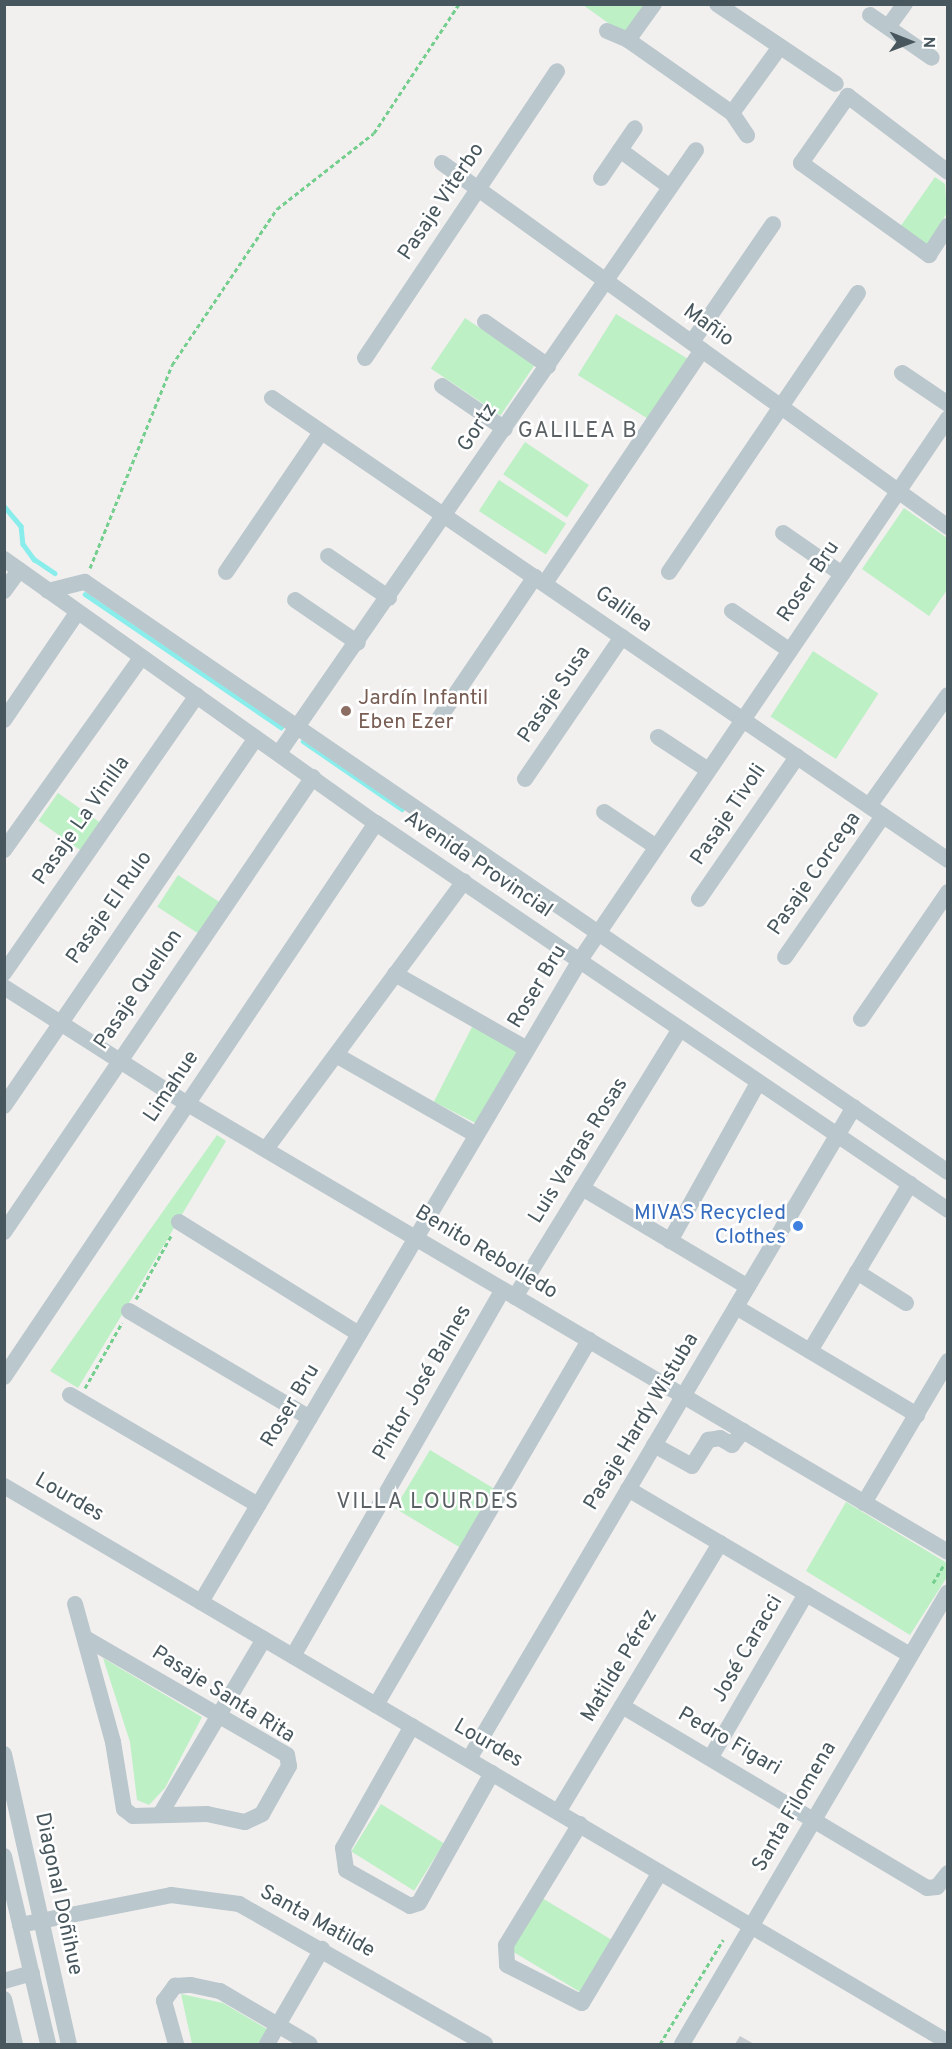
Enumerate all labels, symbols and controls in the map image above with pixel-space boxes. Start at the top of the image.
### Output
north arrow [880,12,940,72]
text: N [918,36,938,48]
street label: Pasaje Viterbo [393,138,491,266]
street label: Mañio [678,299,738,353]
street label: Gortz [453,399,503,457]
district label: GALILEA B [517,419,639,445]
street label: Roser Bru [773,536,845,628]
street label: Galilea [590,581,656,639]
street label: Pasaje Susa [513,642,597,748]
place label: Jardín Infantil Eben Ezer [358,686,488,736]
marker: Jardín Infantil Eben Ezer [339,704,353,718]
street label: Pasaje La Vinilla [28,751,136,891]
street label: Pasaje Tivoli [686,759,772,871]
street label: Avenida Provincial [399,806,557,924]
street label: Pasaje Corcega [763,807,867,941]
street label: Pasaje El Rulo [62,847,158,969]
street label: Pasaje Quellon [90,925,188,1055]
street label: Roser Bru [503,941,573,1033]
street label: Limahue [139,1046,205,1128]
street label: Luis Vargas Rosas [524,1073,634,1229]
street label: Benito Rebolledo [410,1201,562,1305]
place label: MIVAS Recycled Clothes [634,1201,786,1251]
marker: MIVAS Recycled Clothes [791,1219,805,1233]
street label: Pintor José Balnes [368,1301,478,1465]
street label: Pasaje Hardy Wistuba [579,1329,705,1515]
street label: Roser Bru [256,1360,326,1452]
street label: Lourdes [30,1468,108,1528]
district label: VILLA LOURDES [336,1490,520,1516]
street label: José Caracci [707,1591,789,1707]
street label: Matilde Pérez [576,1605,664,1727]
street label: Pasaje Santa Rita [147,1641,299,1749]
street label: Pedro Figari [673,1702,785,1782]
street label: Lourdes [449,1714,527,1774]
street label: Santa Filomena [748,1738,842,1876]
street label: Diagonal Doñihue [28,1810,88,1978]
street label: Santa Matilde [255,1880,379,1964]

